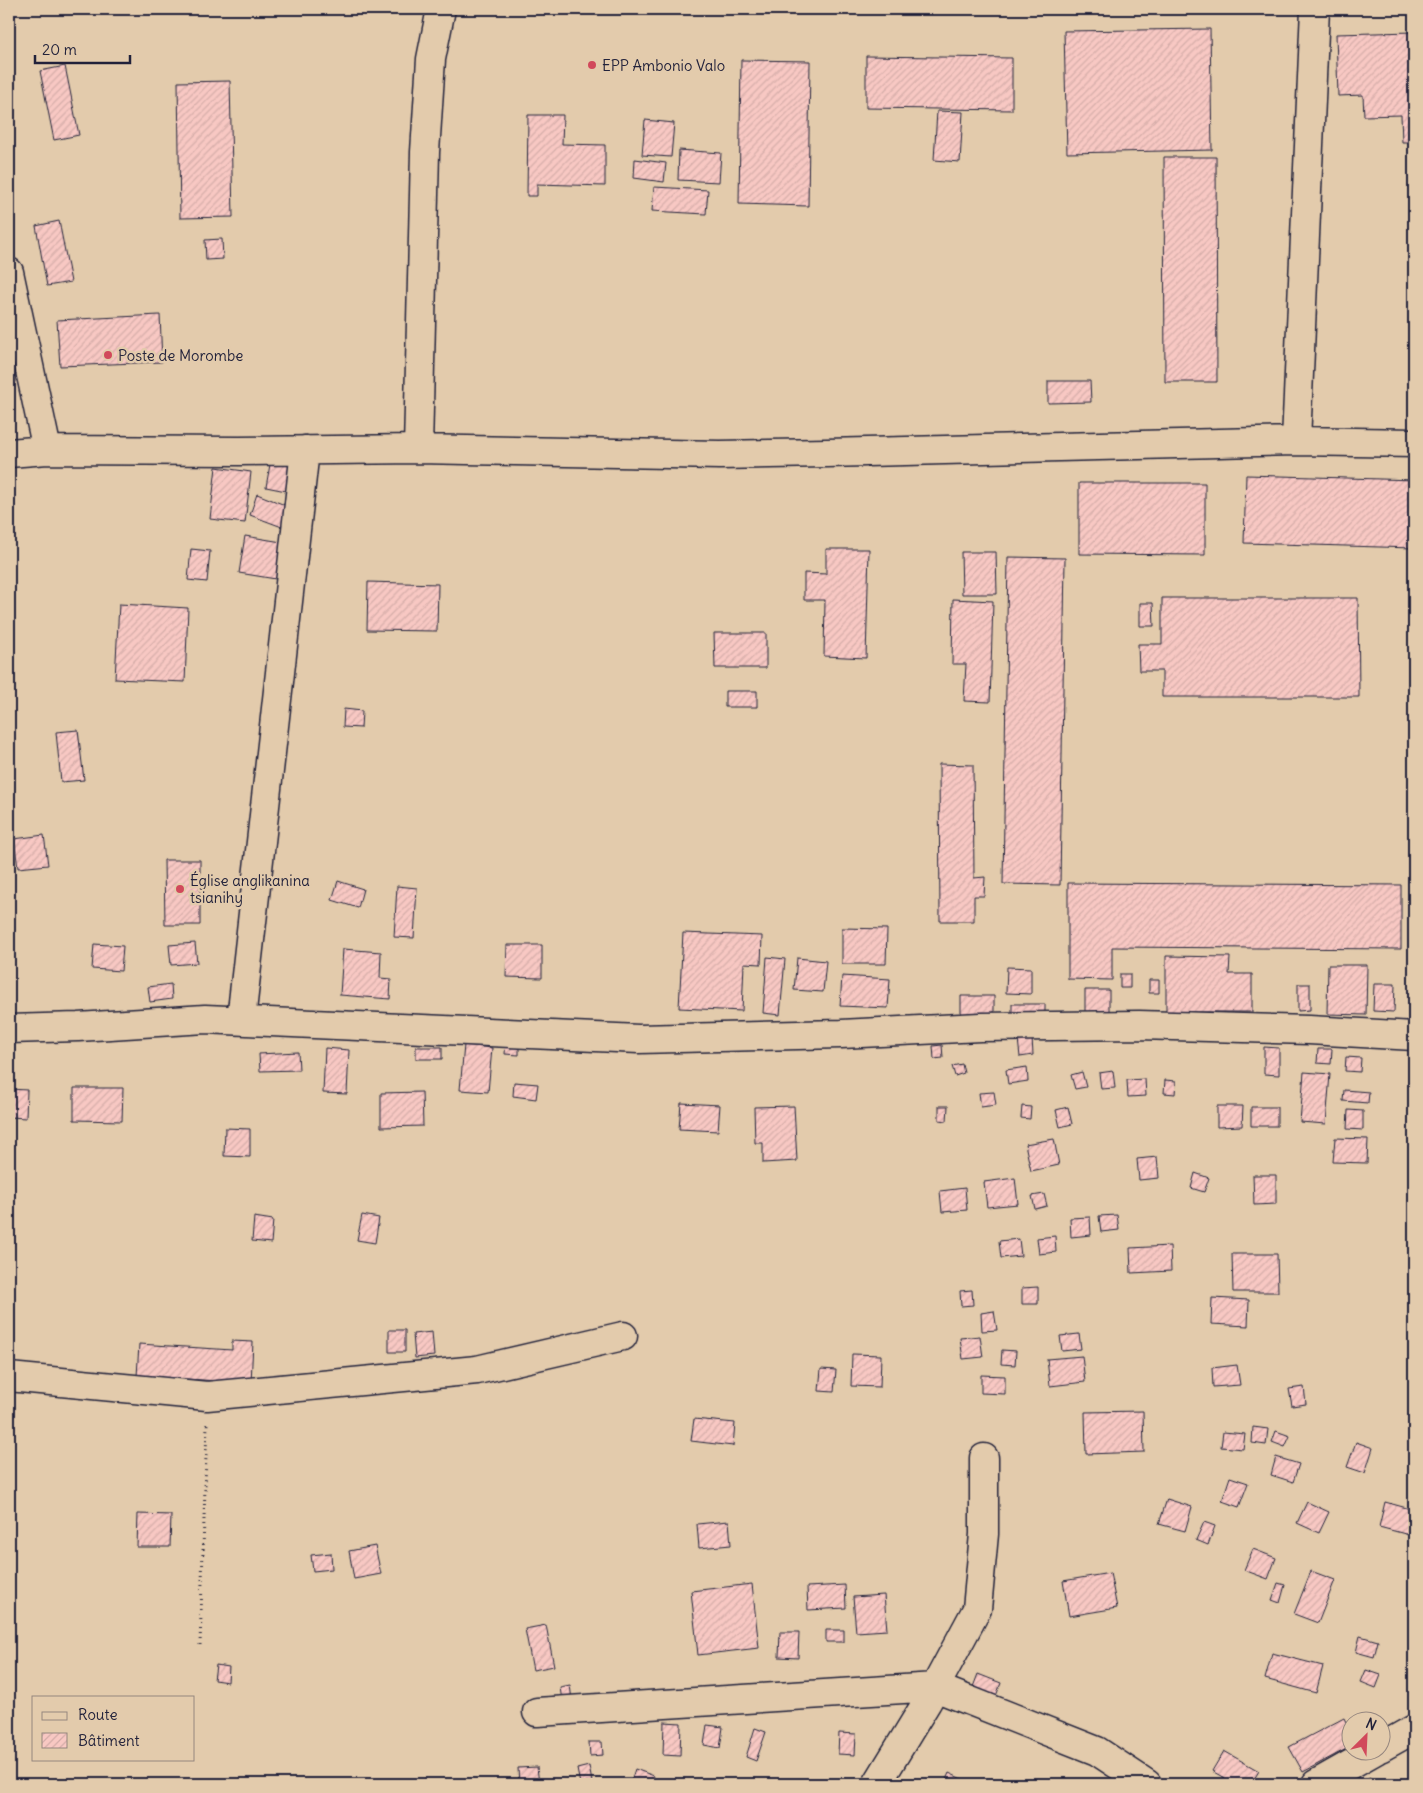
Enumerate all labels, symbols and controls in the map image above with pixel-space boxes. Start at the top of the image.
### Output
scale bar [35,32,130,64]
text: 20 m [42,40,77,59]
place label: EPP Ambonio Valo [602,56,725,75]
marker: EPP Ambonio Valo [586,59,598,71]
place label: Poste de Morombe [118,346,243,365]
marker: Poste de Morombe [102,349,114,361]
place label: Église anglikanina tsianihy [190,871,310,907]
marker: Église anglikanina tsianihy [174,883,186,895]
legend [32,1696,195,1760]
text: Route [78,1705,118,1724]
north arrow [1340,1710,1390,1760]
text: N [1363,1714,1379,1734]
text: Bâtiment [78,1731,140,1750]

